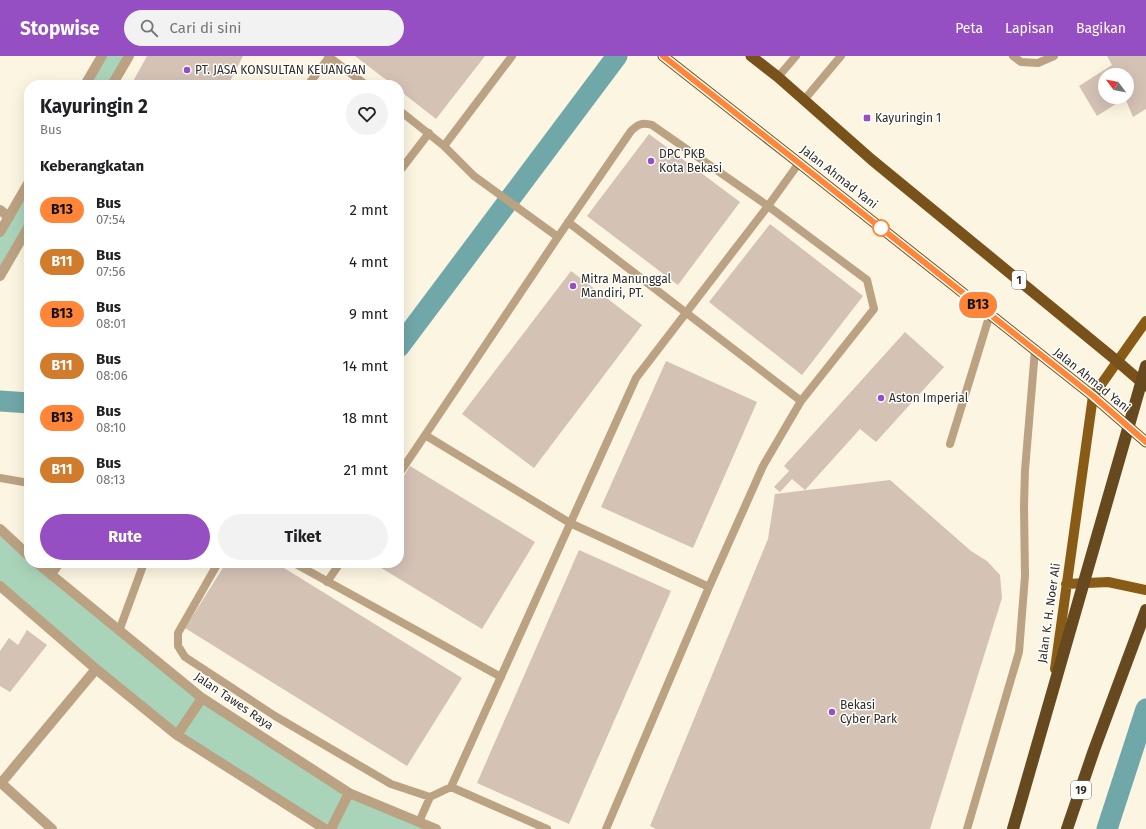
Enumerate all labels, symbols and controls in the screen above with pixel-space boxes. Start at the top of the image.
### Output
search box [124,10,404,46]
text: Stopwise [20,17,100,40]
icon: search [138,17,160,39]
text: Cari di sini [170,19,241,37]
text: Peta [955,20,983,37]
text: Lapisan [1005,20,1054,37]
text: Bagikan [1076,20,1126,37]
place label: PT. JASA KONSULTAN KEUANGAN [195,63,366,77]
marker: PT. JASA KONSULTAN KEUANGAN [182,65,192,75]
north arrow [1098,68,1134,104]
map controls [1098,68,1134,104]
button: heart [346,93,388,135]
text: Kayuringin 2 [40,95,148,118]
place label: Kayuringin 1 [875,111,941,125]
marker: Kayuringin 1 [862,113,872,123]
text: Bus [40,122,62,137]
street label: Jalan Ahmad Yani [798,143,880,211]
place label: DPC PKB Kota Bekasi [659,147,722,175]
marker: DPC PKB Kota Bekasi [646,156,656,166]
text: Keberangkatan [40,157,144,175]
text: Bus [96,194,121,212]
text: B13 [51,201,73,218]
text: 2 mnt [350,201,388,219]
text: 07:54 [96,212,125,227]
unlabelled marker [872,219,890,237]
text: Bus [96,246,121,264]
text: B11 [52,253,72,270]
text: 4 mnt [349,253,388,271]
text: 07:56 [96,264,125,279]
road number: 1 [1012,271,1026,289]
place label: Mitra Manunggal Mandiri, PT. [581,272,672,300]
marker: Mitra Manunggal Mandiri, PT. [568,281,578,291]
line badge: B13 [955,292,1001,318]
text: B13 [967,296,989,313]
text: Bus [96,298,121,316]
text: B13 [51,305,73,322]
text: 9 mnt [349,305,388,323]
text: 08:01 [96,316,126,331]
street label: Jalan Ahmad Yani [1051,345,1133,415]
text: Bus [96,350,121,368]
text: B11 [52,357,72,374]
text: 14 mnt [342,357,388,375]
text: 08:06 [96,368,128,383]
place label: Aston Imperial [889,391,969,405]
marker: Aston Imperial [876,393,886,403]
text: Bus [96,402,121,420]
text: B13 [51,409,73,426]
text: 18 mnt [342,409,388,427]
text: 08:10 [96,420,126,435]
text: Bus [96,454,121,472]
text: B11 [52,461,72,478]
text: 21 mnt [343,461,388,479]
text: 08:13 [96,472,125,487]
button: Rute [40,514,210,560]
button: Tiket [218,514,388,560]
street label: Jalan K. H. Noer Ali [1035,562,1063,664]
street label: Jalan Tawes Raya [192,669,276,733]
place label: Bekasi Cyber Park [840,698,898,726]
marker: Bekasi Cyber Park [827,707,837,717]
road number: 19 [1071,781,1091,799]

